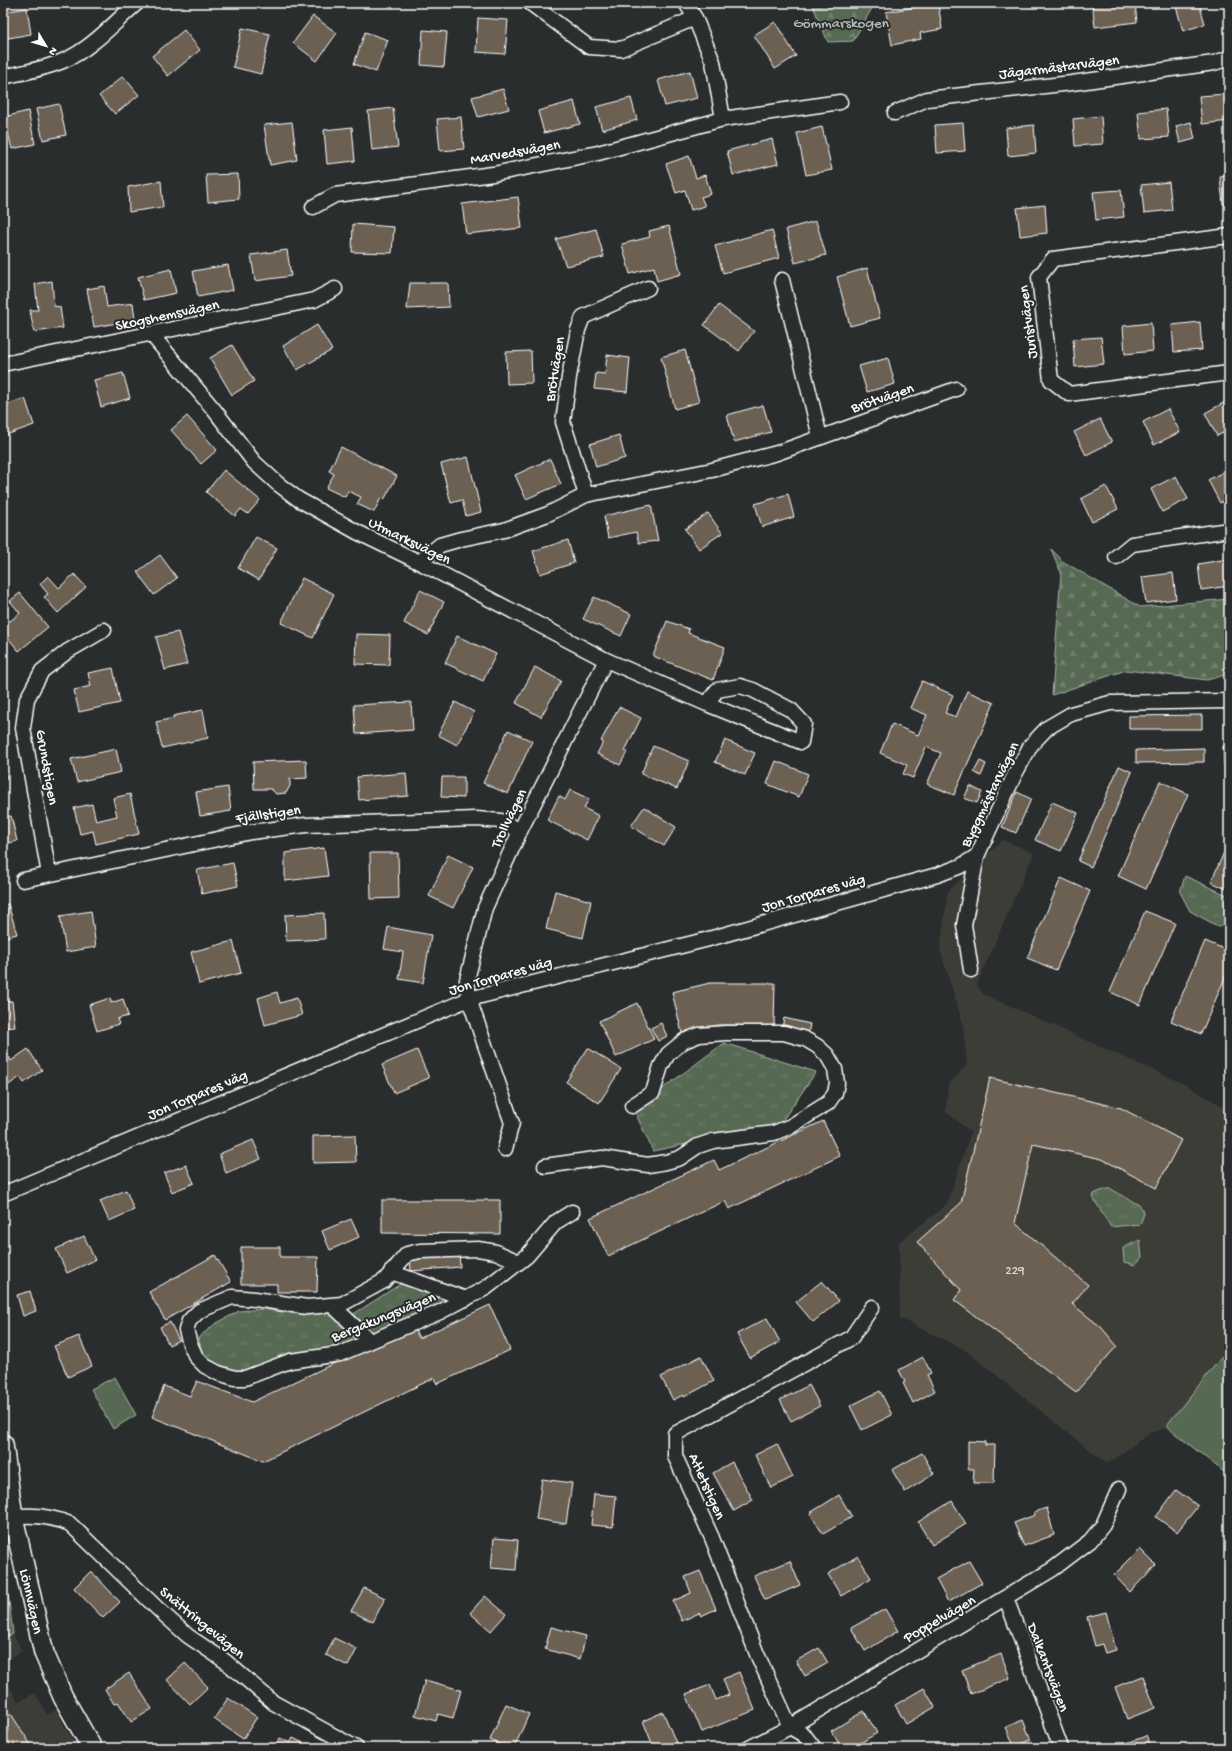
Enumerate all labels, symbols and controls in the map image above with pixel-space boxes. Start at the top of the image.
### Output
park label: Gömmarskogen [793,15,889,33]
north arrow [26,26,66,66]
text: N [45,44,59,57]
street label: Jägarmästarvägen [998,52,1120,84]
street label: Marvedsvägen [469,136,562,170]
street label: Juristvägen [1016,284,1042,359]
street label: Skogshemsvägen [114,296,221,336]
street label: Brötvägen [542,336,570,404]
street label: Brötvägen [848,380,916,418]
street label: Utmarksvägen [365,514,453,570]
street label: Grundstigen [31,728,61,806]
street label: Byggmästarvägen [957,739,1024,851]
street label: Trollvägen [487,786,532,852]
street label: Fjällstigen [234,802,302,829]
street label: Jon Torpares väg [760,871,867,917]
street label: Jon Torpares väg [447,954,554,1000]
street label: Jon Torpares väg [145,1067,250,1125]
house number: 229 [1005,1264,1025,1279]
street label: Bergakungsvägen [328,1289,439,1347]
street label: Atletstigen [684,1451,729,1523]
street label: Lönnvägen [14,1567,46,1636]
street label: Snättringevägen [155,1584,248,1664]
street label: Poppelvägen [900,1592,979,1648]
street label: Dalkantsvägen [1022,1620,1072,1715]

